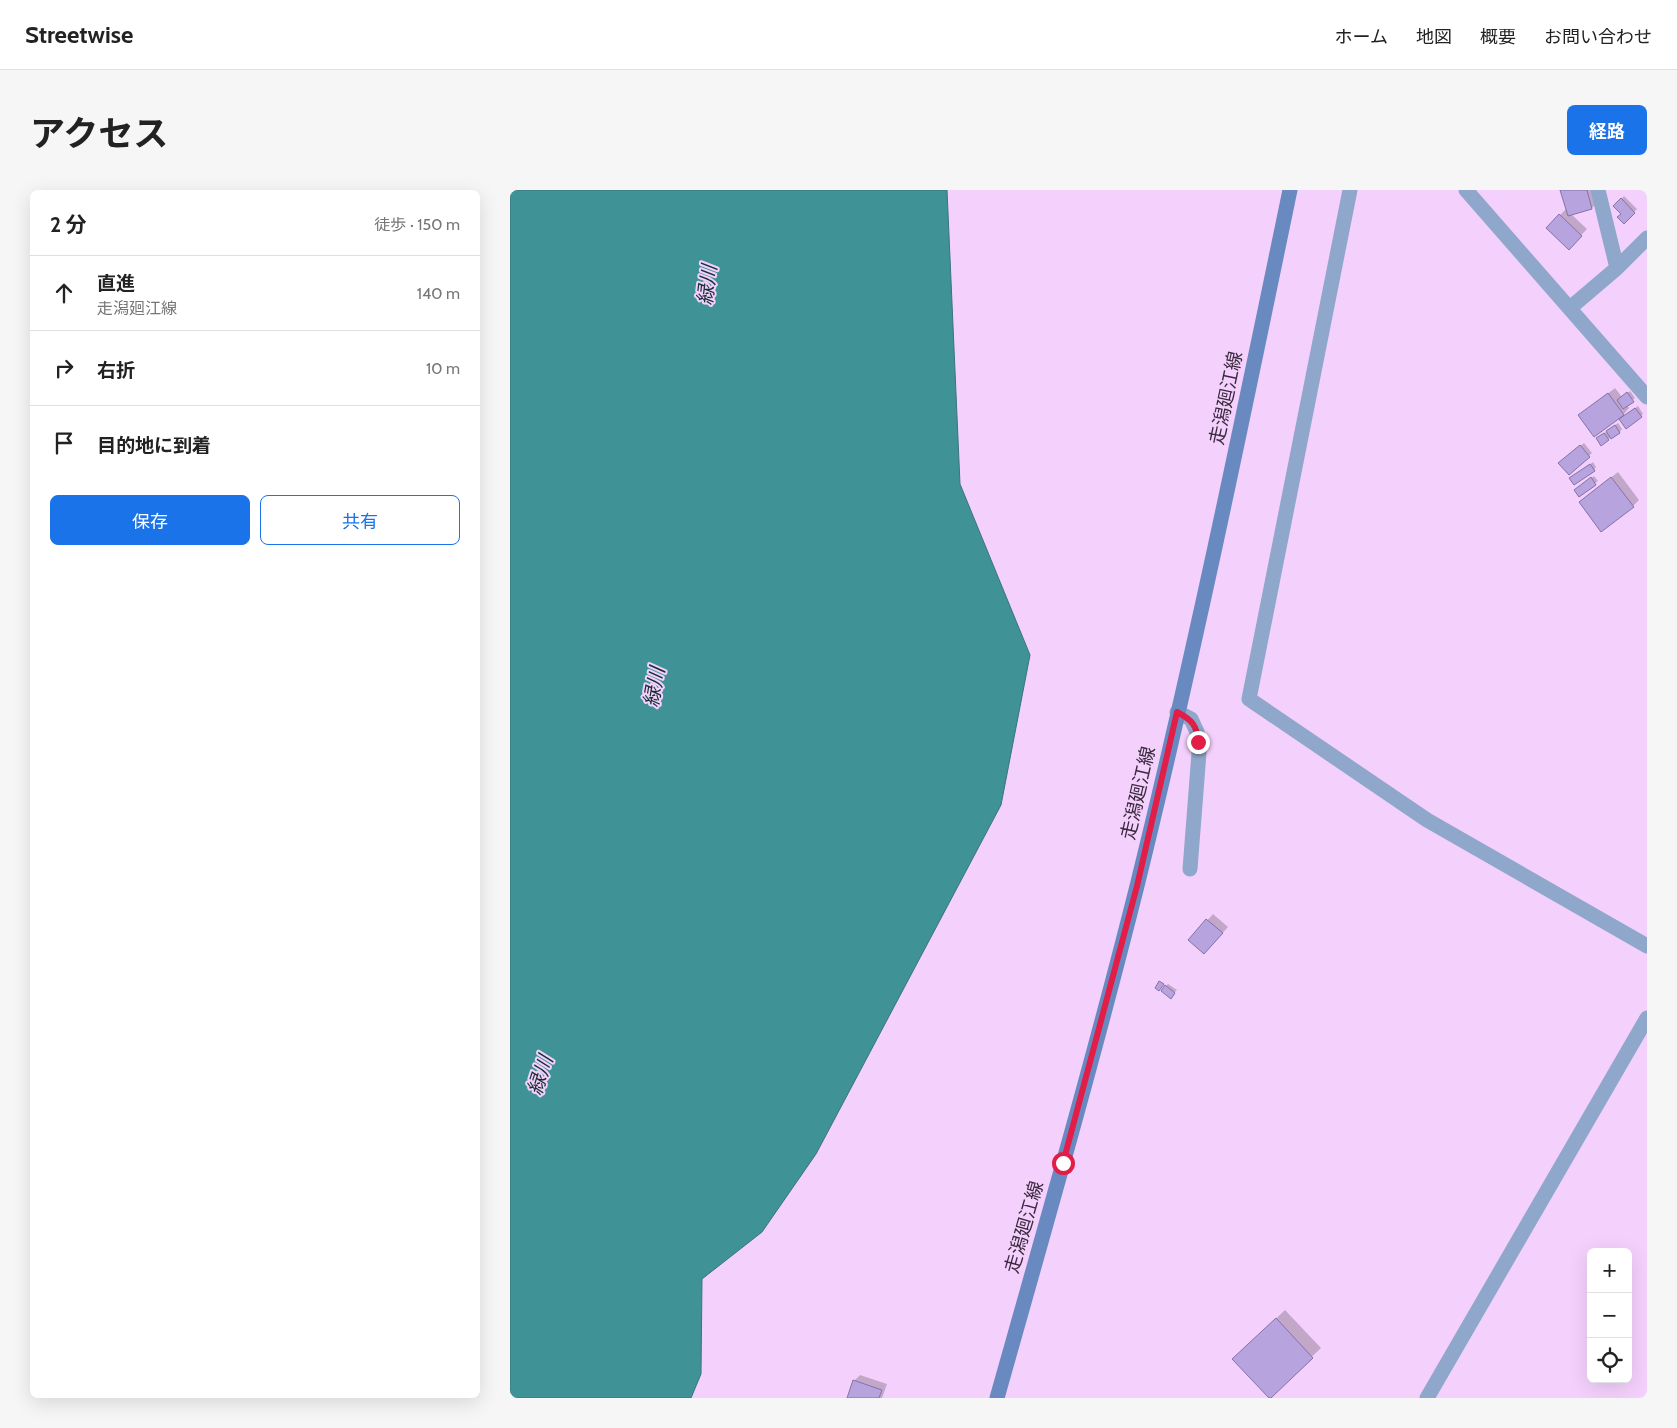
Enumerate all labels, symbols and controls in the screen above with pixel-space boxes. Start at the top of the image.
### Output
text: Streetwise [25,20,133,49]
text: ホーム [1335,26,1388,48]
text: 地図 [1416,26,1452,48]
text: 概要 [1480,26,1516,48]
text: お問い合わせ [1544,26,1652,48]
button: 経路 [1567,105,1647,155]
text: アクセス [30,112,168,155]
text: 2 分 [50,212,87,237]
text: 徒歩 · 150 m [374,215,460,234]
water label: 緑川 [693,262,722,306]
text: 直進 [97,272,135,295]
icon: ahead [50,279,78,307]
text: 140 m [417,284,460,303]
text: 走潟廻江線 [97,299,177,318]
street label: 走潟廻江線 [1205,349,1247,447]
icon: right [50,354,78,382]
text: 右折 [97,359,135,382]
text: 10 m [426,359,460,378]
icon: arrive [50,429,78,457]
text: 目的地に到着 [97,434,211,457]
button: 保存 [50,495,250,545]
button: 共有 [260,495,460,545]
water label: 緑川 [639,663,670,709]
route end [1187,731,1210,754]
street label: 走潟廻江線 [1116,744,1160,842]
water label: 緑川 [522,1050,558,1098]
route start [1052,1152,1075,1175]
street label: 走潟廻江線 [1000,1178,1048,1276]
map controls [1587,1248,1632,1383]
button: + [1587,1248,1632,1293]
button: − [1587,1293,1632,1338]
button: locate [1587,1338,1632,1383]

